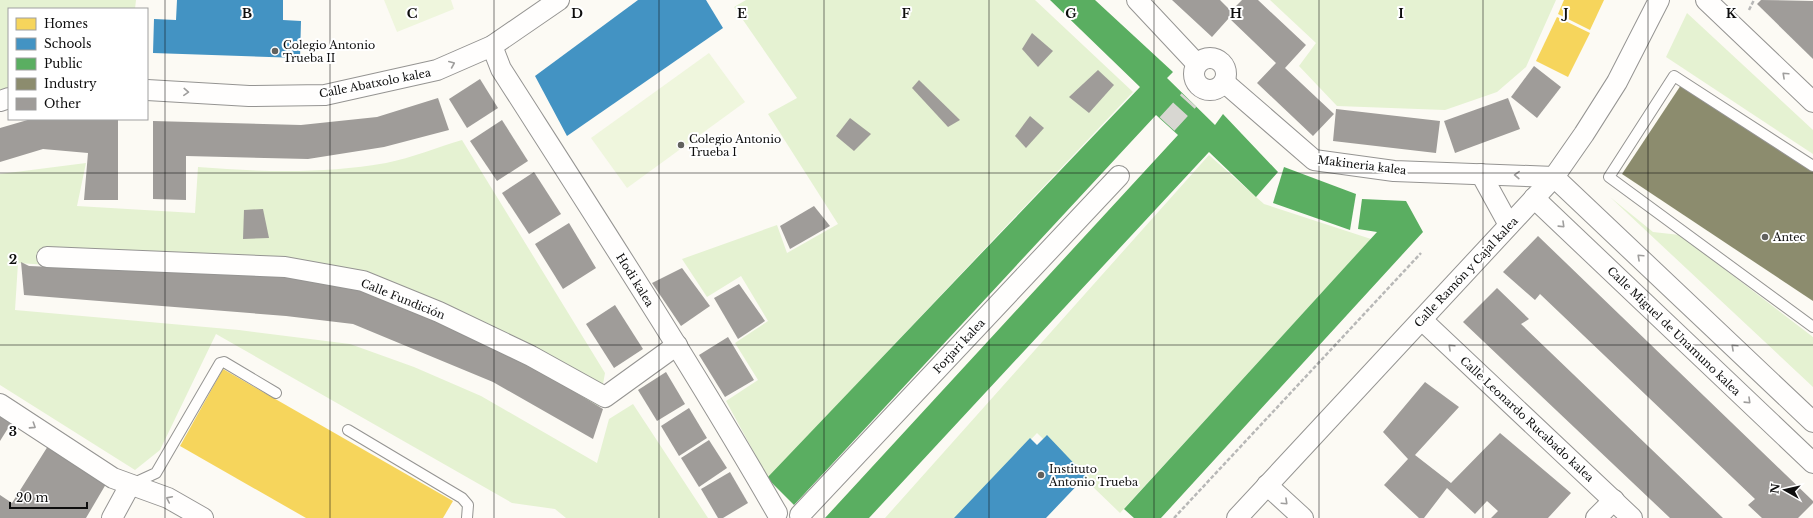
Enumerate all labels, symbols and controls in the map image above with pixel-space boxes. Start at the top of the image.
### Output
text: B [242,5,252,22]
text: C [407,5,418,22]
text: D [571,5,583,22]
text: E [737,5,747,22]
text: F [902,5,911,22]
text: G [1065,5,1077,22]
text: H [1230,5,1242,22]
text: I [1398,5,1404,22]
text: J [1560,5,1569,22]
text: K [1726,5,1737,22]
legend [8,8,148,120]
text: Homes [44,16,88,31]
text: Schools [44,36,91,51]
place label: Colegio Antonio Trueba II [283,38,375,65]
marker: Colegio Antonio Trueba II [270,46,280,56]
text: Public [44,56,83,71]
one-way arrow [447,61,455,69]
street label: Calle Abatxolo kalea [318,65,433,101]
one-way arrow [1782,72,1790,80]
text: Industry [44,76,97,91]
one-way arrow [183,88,189,97]
text: Other [44,96,81,111]
place label: Colegio Antonio Trueba I [689,132,781,159]
marker: Colegio Antonio Trueba I [676,140,686,150]
street label: Makineria kalea [1317,153,1408,178]
one-way arrow [1514,171,1520,180]
street label: Calle Ramón y Cajal kalea [1411,213,1521,330]
one-way arrow [1557,220,1565,228]
place label: Antec [1772,230,1806,244]
marker: Antec [1760,232,1770,242]
text: 2 [9,251,17,268]
street label: Hodi kalea [613,251,657,310]
one-way arrow [1637,255,1644,262]
street label: Calle Miguel de Unamuno kalea [1604,263,1744,399]
street label: Calle Fundición [359,276,447,322]
street label: Forjari kalea [930,315,989,376]
one-way arrow [1731,344,1739,351]
one-way arrow [1448,345,1456,352]
street label: Calle Leonardo Rucabado kalea [1457,353,1597,485]
one-way arrow [1743,396,1751,404]
one-way arrow [28,421,35,428]
text: 3 [9,423,17,440]
place label: Instituto Antonio Trueba [1048,462,1139,489]
marker: Instituto Antonio Trueba [1036,470,1046,480]
north arrow [1765,470,1805,510]
text: N [1767,482,1783,495]
scale bar [10,484,87,510]
text: 20 m [16,490,48,505]
one-way arrow [166,496,174,504]
one-way arrow [1280,497,1288,504]

